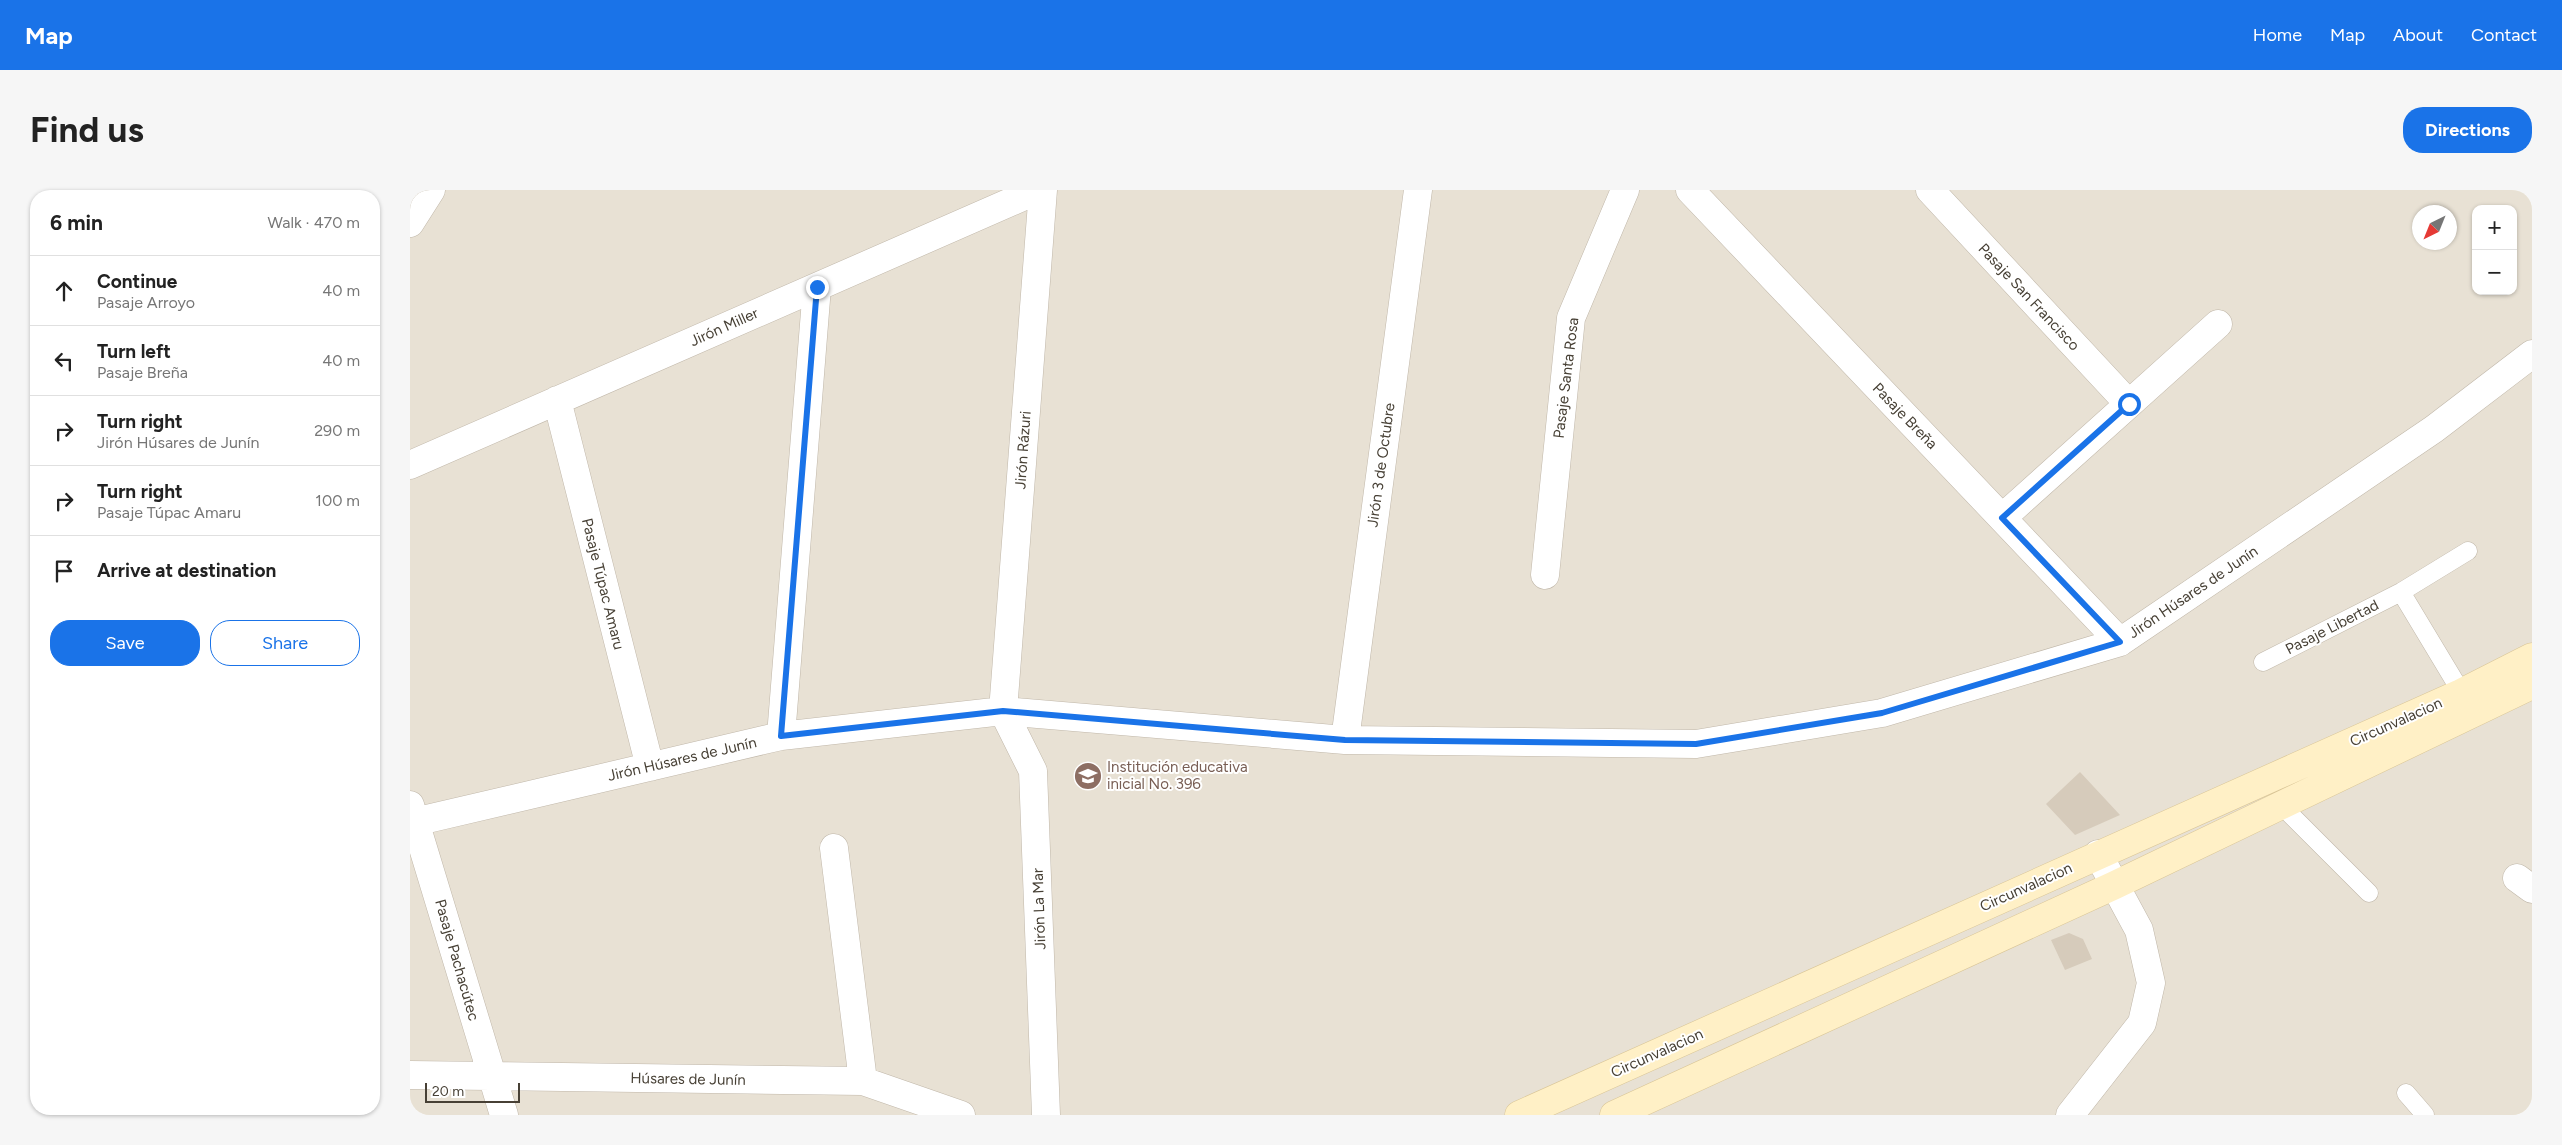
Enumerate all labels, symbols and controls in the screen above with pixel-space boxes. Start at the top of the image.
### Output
text: Map [25,21,73,50]
text: Home [2253,24,2302,46]
text: Map [2330,24,2365,46]
text: About [2393,24,2443,46]
text: Contact [2471,24,2537,46]
button: Directions [2403,107,2532,153]
text: Find us [30,109,144,151]
north arrow [2412,205,2457,250]
map controls [2472,205,2517,295]
button: + [2472,205,2517,250]
text: 6 min [50,210,103,235]
text: Walk · 470 m [268,213,360,232]
street label: Pasaje San Francisco [1975,240,2084,355]
button: − [2472,250,2517,295]
text: Continue [97,270,177,293]
route end [806,276,829,299]
icon: ahead [50,277,78,305]
text: 40 m [322,281,360,300]
text: Pasaje Arroyo [97,293,195,312]
street label: Jirón Miller [687,304,761,350]
street label: Pasaje Santa Rosa [1550,316,1582,440]
text: Turn left [97,340,171,363]
icon: left [50,347,78,375]
text: 40 m [322,351,360,370]
text: Pasaje Breña [97,363,188,382]
street label: Pasaje Breña [1869,379,1941,453]
route start [2118,393,2141,416]
street label: Jirón 3 de Octubre [1363,402,1399,528]
text: Turn right [97,410,183,433]
street label: Jirón Rázuri [1011,410,1035,490]
icon: right [50,417,78,445]
text: 290 m [314,421,360,440]
text: Jirón Húsares de Junín [97,433,259,452]
text: Turn right [97,480,183,503]
icon: right [50,487,78,515]
text: 100 m [315,491,360,510]
text: Pasaje Túpac Amaru [97,503,241,522]
street label: Pasaje Túpac Amaru [578,516,628,652]
street label: Jirón Húsares de Junín [2125,542,2261,642]
icon: arrive [50,557,78,585]
text: Arrive at destination [97,559,276,582]
street label: Pasaje Libertad [2282,596,2382,658]
button: Save [50,620,200,666]
button: Share [210,620,360,666]
street label: Circunvalacion [2347,694,2445,750]
street label: Jirón Húsares de Junín [606,733,758,785]
place label: Institución educativa inicial No. 396 [1107,758,1248,793]
school or university icon: Institución educativa inicial No. 396 [1073,761,1103,791]
street label: Circunvalacion [1977,859,2075,915]
street label: Jirón La Mar [1029,868,1049,950]
street label: Pasaje Pachacútec [431,897,483,1023]
street label: Circunvalacion [1608,1025,1706,1081]
street label: Húsares de Junín [630,1069,746,1089]
scale bar [425,1080,520,1103]
text: 20 m [432,1083,464,1100]

